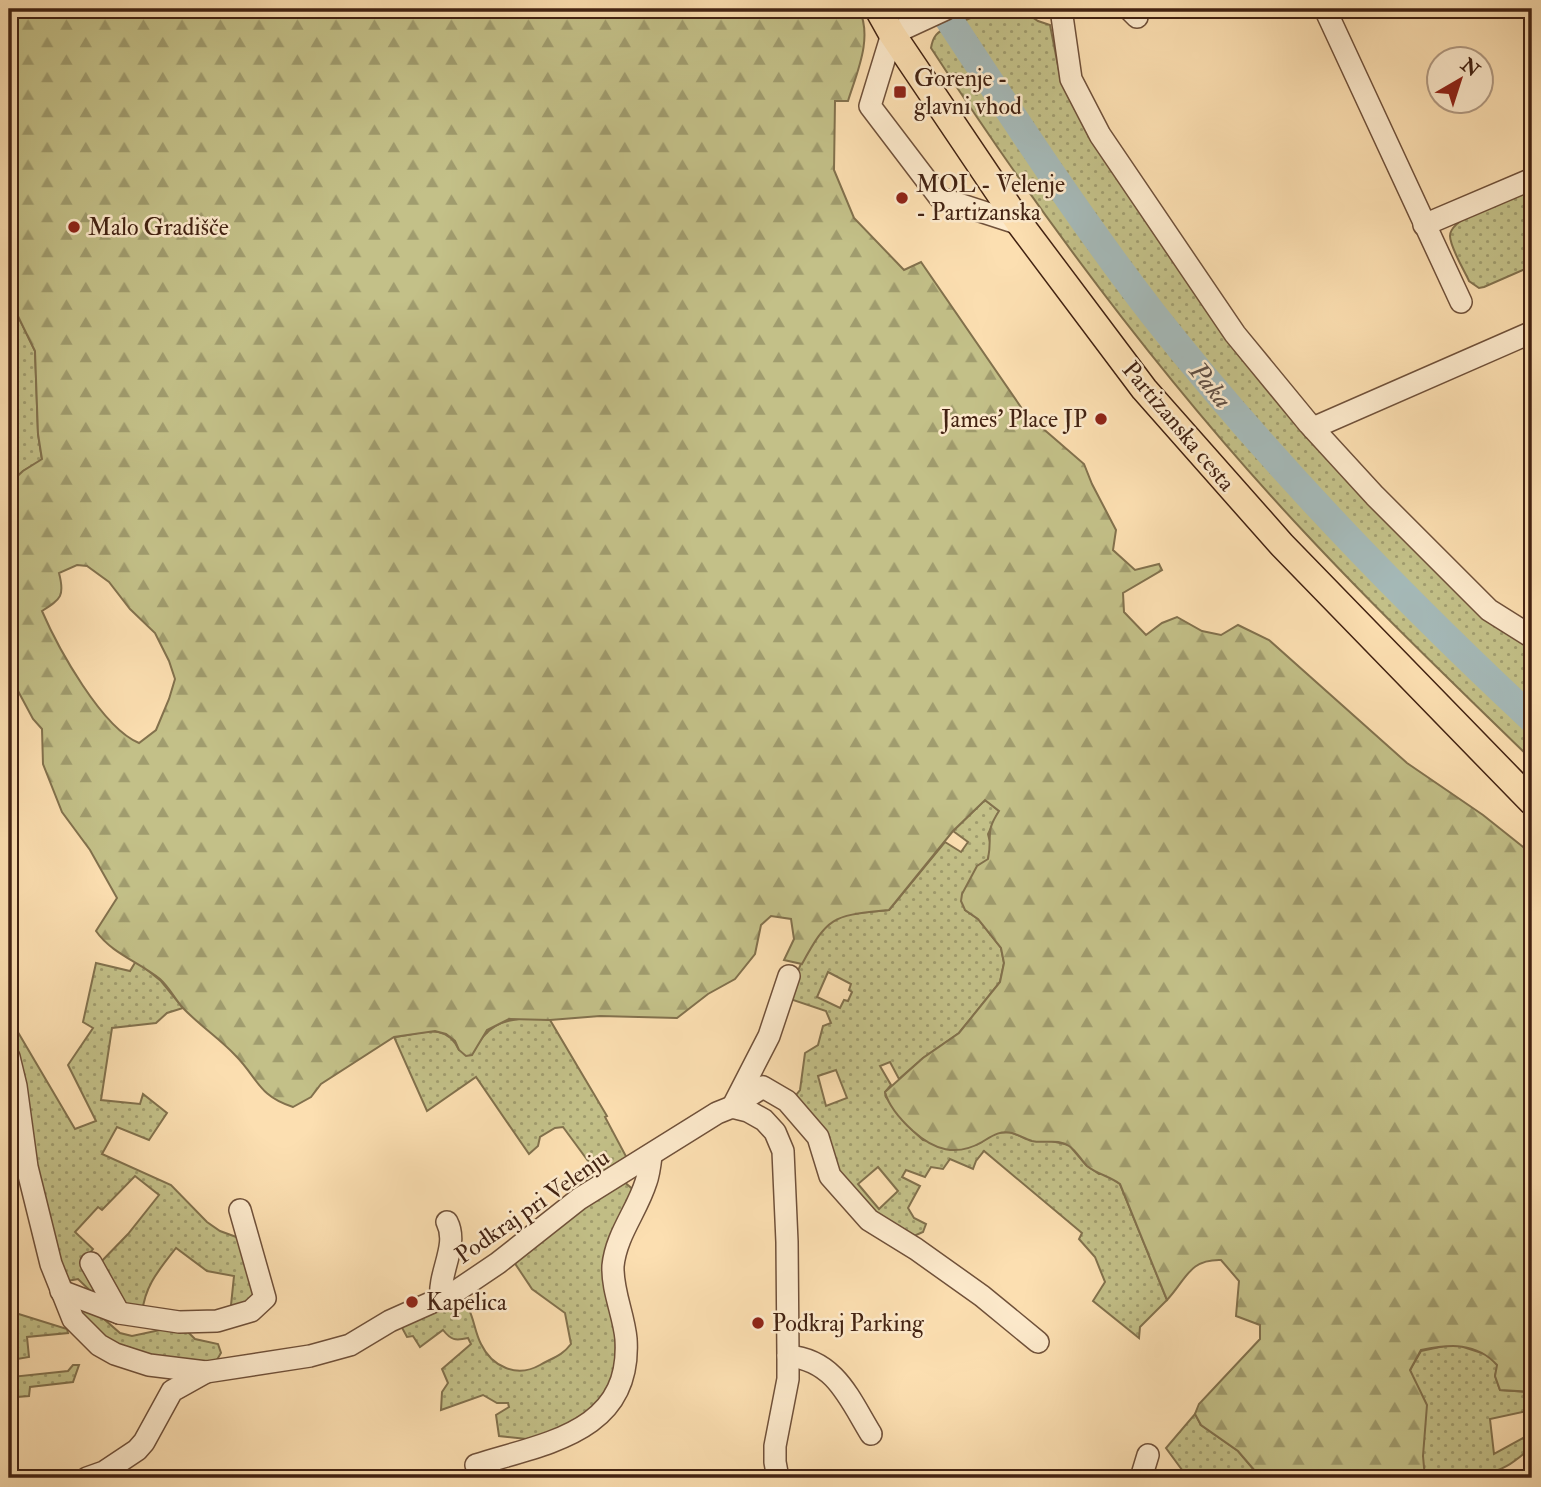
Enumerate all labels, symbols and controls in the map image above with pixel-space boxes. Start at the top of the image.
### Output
north arrow [1426,46,1496,116]
text: N [1455,52,1485,83]
place label: Gorenje - glavni vhod [914,63,1022,122]
marker: Gorenje - glavni vhod [892,84,908,100]
place label: MOL - Velenje - Partizanska [916,169,1065,228]
marker: MOL - Velenje - Partizanska [894,190,910,206]
place label: Malo Gradišče [88,212,229,243]
marker: Malo Gradišče [66,219,82,235]
street label: Partizanska cesta [1115,355,1243,499]
water label: Paka [1181,355,1238,415]
place label: James' Place JP [940,404,1087,435]
marker: James' Place JP [1093,411,1109,427]
street label: Podkraj pri Velenju [449,1142,616,1271]
place label: Kapelica [426,1287,508,1318]
marker: Kapelica [404,1294,420,1310]
place label: Podkraj Parking [772,1308,925,1339]
marker: Podkraj Parking [750,1315,766,1331]

